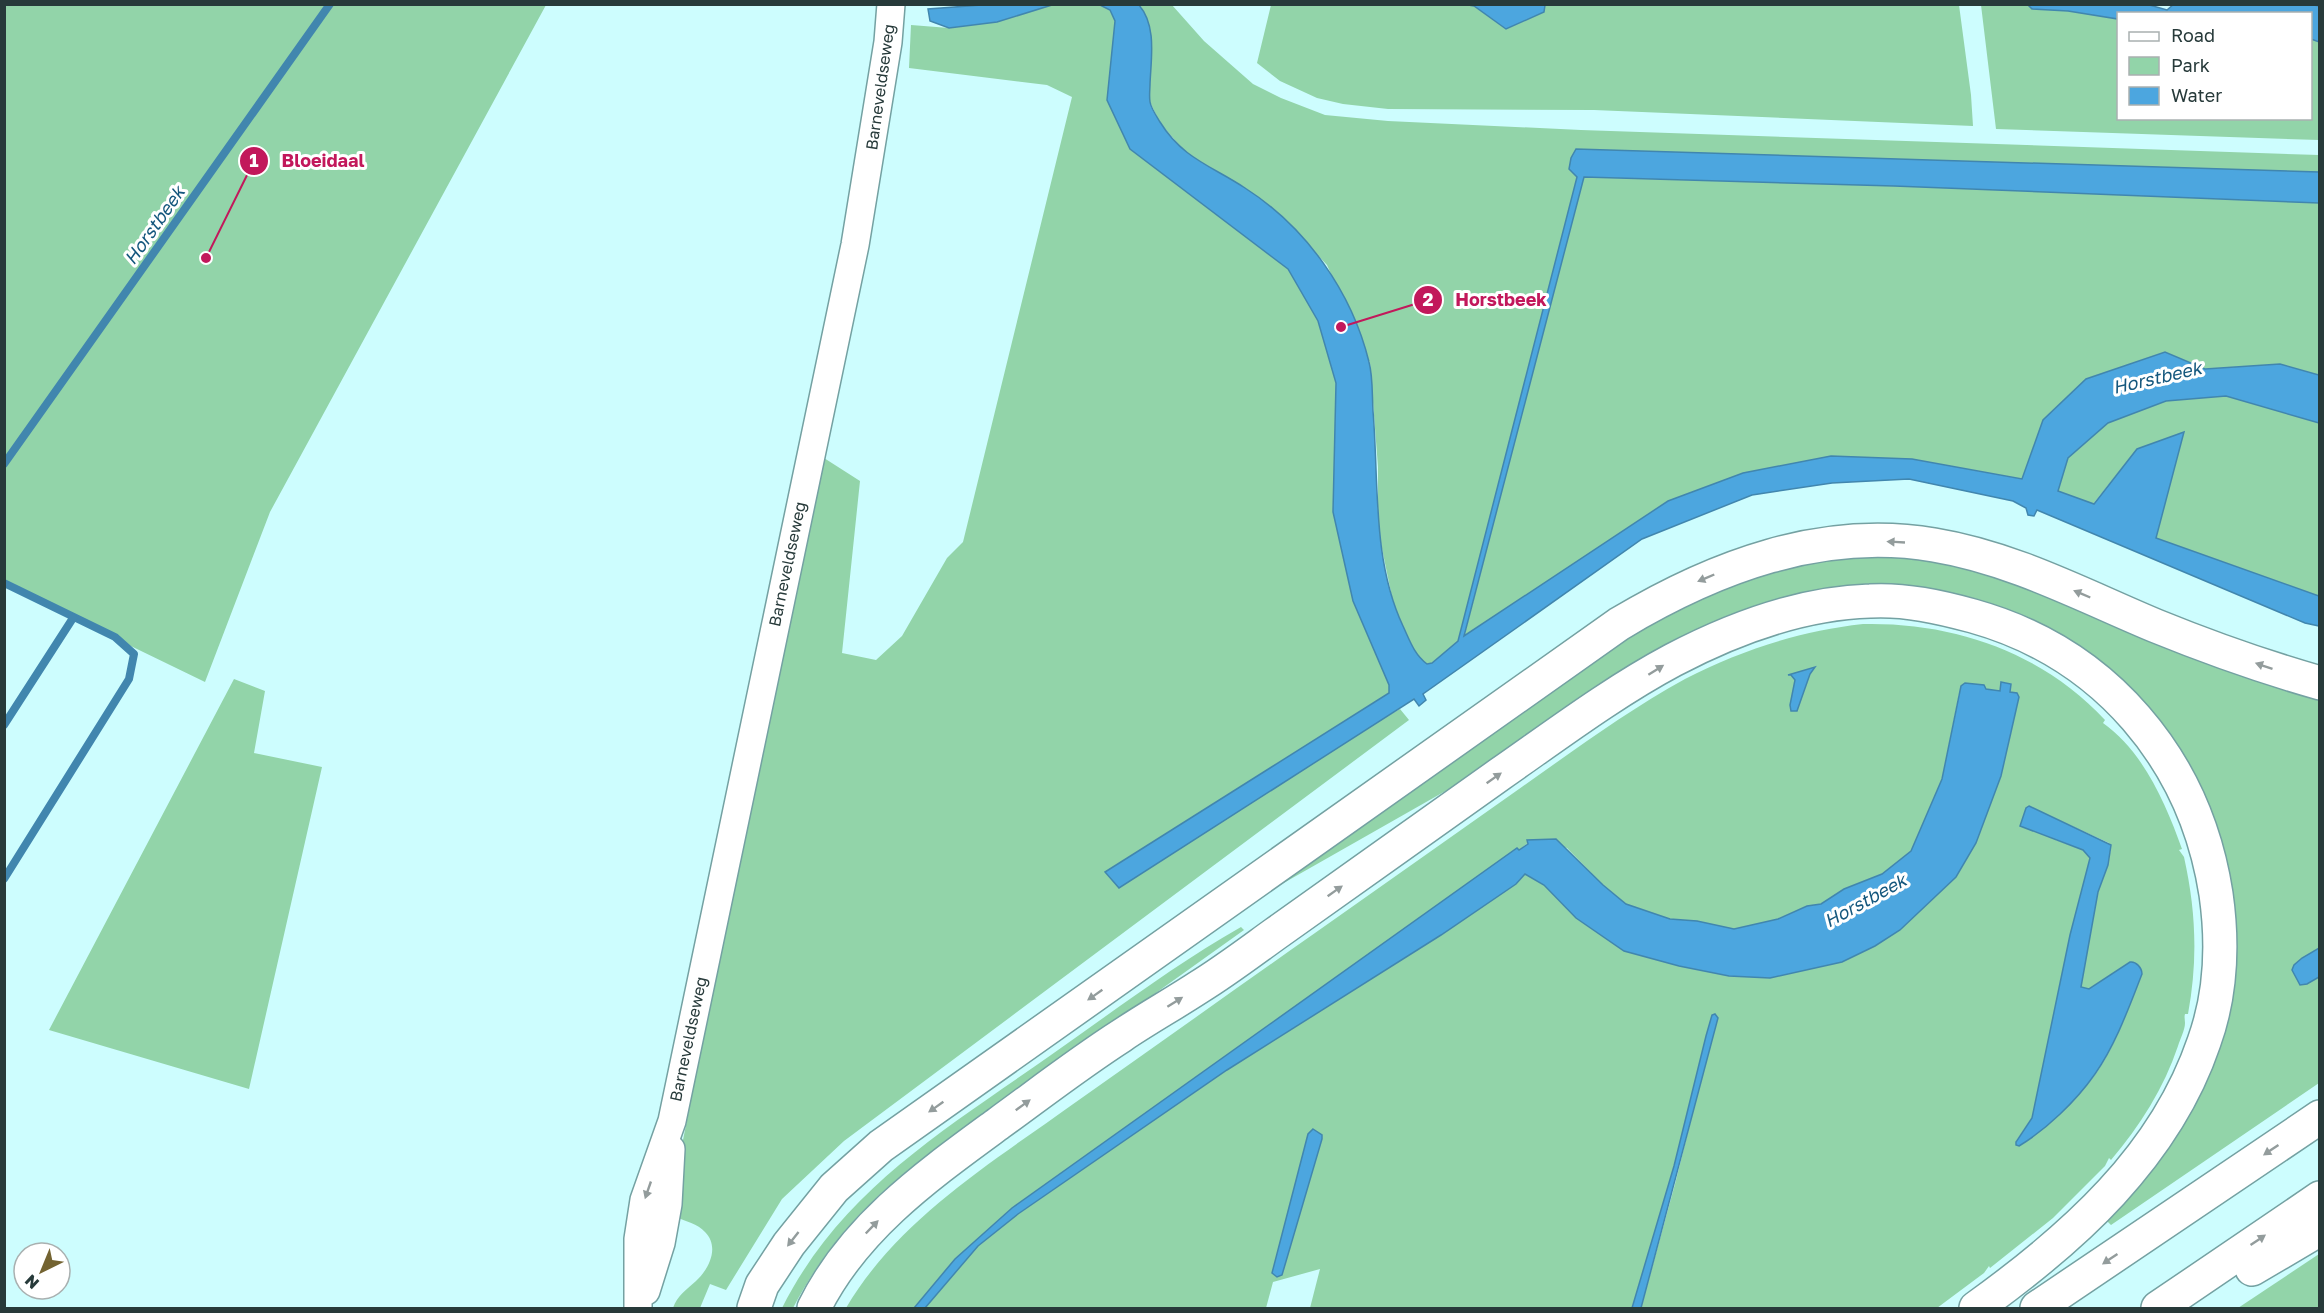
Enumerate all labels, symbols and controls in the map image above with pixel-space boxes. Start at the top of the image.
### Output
legend [2117,12,2312,120]
street label: Barneveldseweg [861,23,899,151]
text: Road [2171,24,2215,46]
text: Park [2171,54,2210,76]
text: Water [2171,84,2222,106]
callout: Bloeidaal [239,143,376,179]
text: 1 [249,149,259,171]
text: Bloeidaal [282,149,364,171]
water label: Horstbeek [119,180,190,268]
callout: Horstbeek [1413,282,1559,318]
text: 2 [1423,288,1434,310]
text: Horstbeek [1455,288,1547,310]
water label: Horstbeek [2110,356,2205,398]
street label: Barneveldseweg [764,500,810,628]
one-way arrow [1886,537,1905,546]
one-way arrow [1697,573,1715,583]
one-way arrow [2073,589,2091,599]
one-way arrow [2254,660,2272,670]
one-way arrow [1648,664,1664,675]
one-way arrow [1487,773,1502,785]
water label: Horstbeek [1820,868,1911,932]
one-way arrow [1327,885,1343,897]
street label: Barneveldseweg [665,975,711,1103]
one-way arrow [1088,989,1104,1001]
one-way arrow [1167,997,1183,1008]
one-way arrow [1015,1099,1031,1111]
one-way arrow [928,1101,943,1113]
one-way arrow [2263,1144,2279,1155]
one-way arrow [642,1181,652,1199]
one-way arrow [864,1220,878,1234]
one-way arrow [788,1231,800,1246]
one-way arrow [2250,1235,2266,1246]
north arrow [12,1241,72,1301]
one-way arrow [2101,1254,2118,1265]
text: N [20,1271,43,1293]

